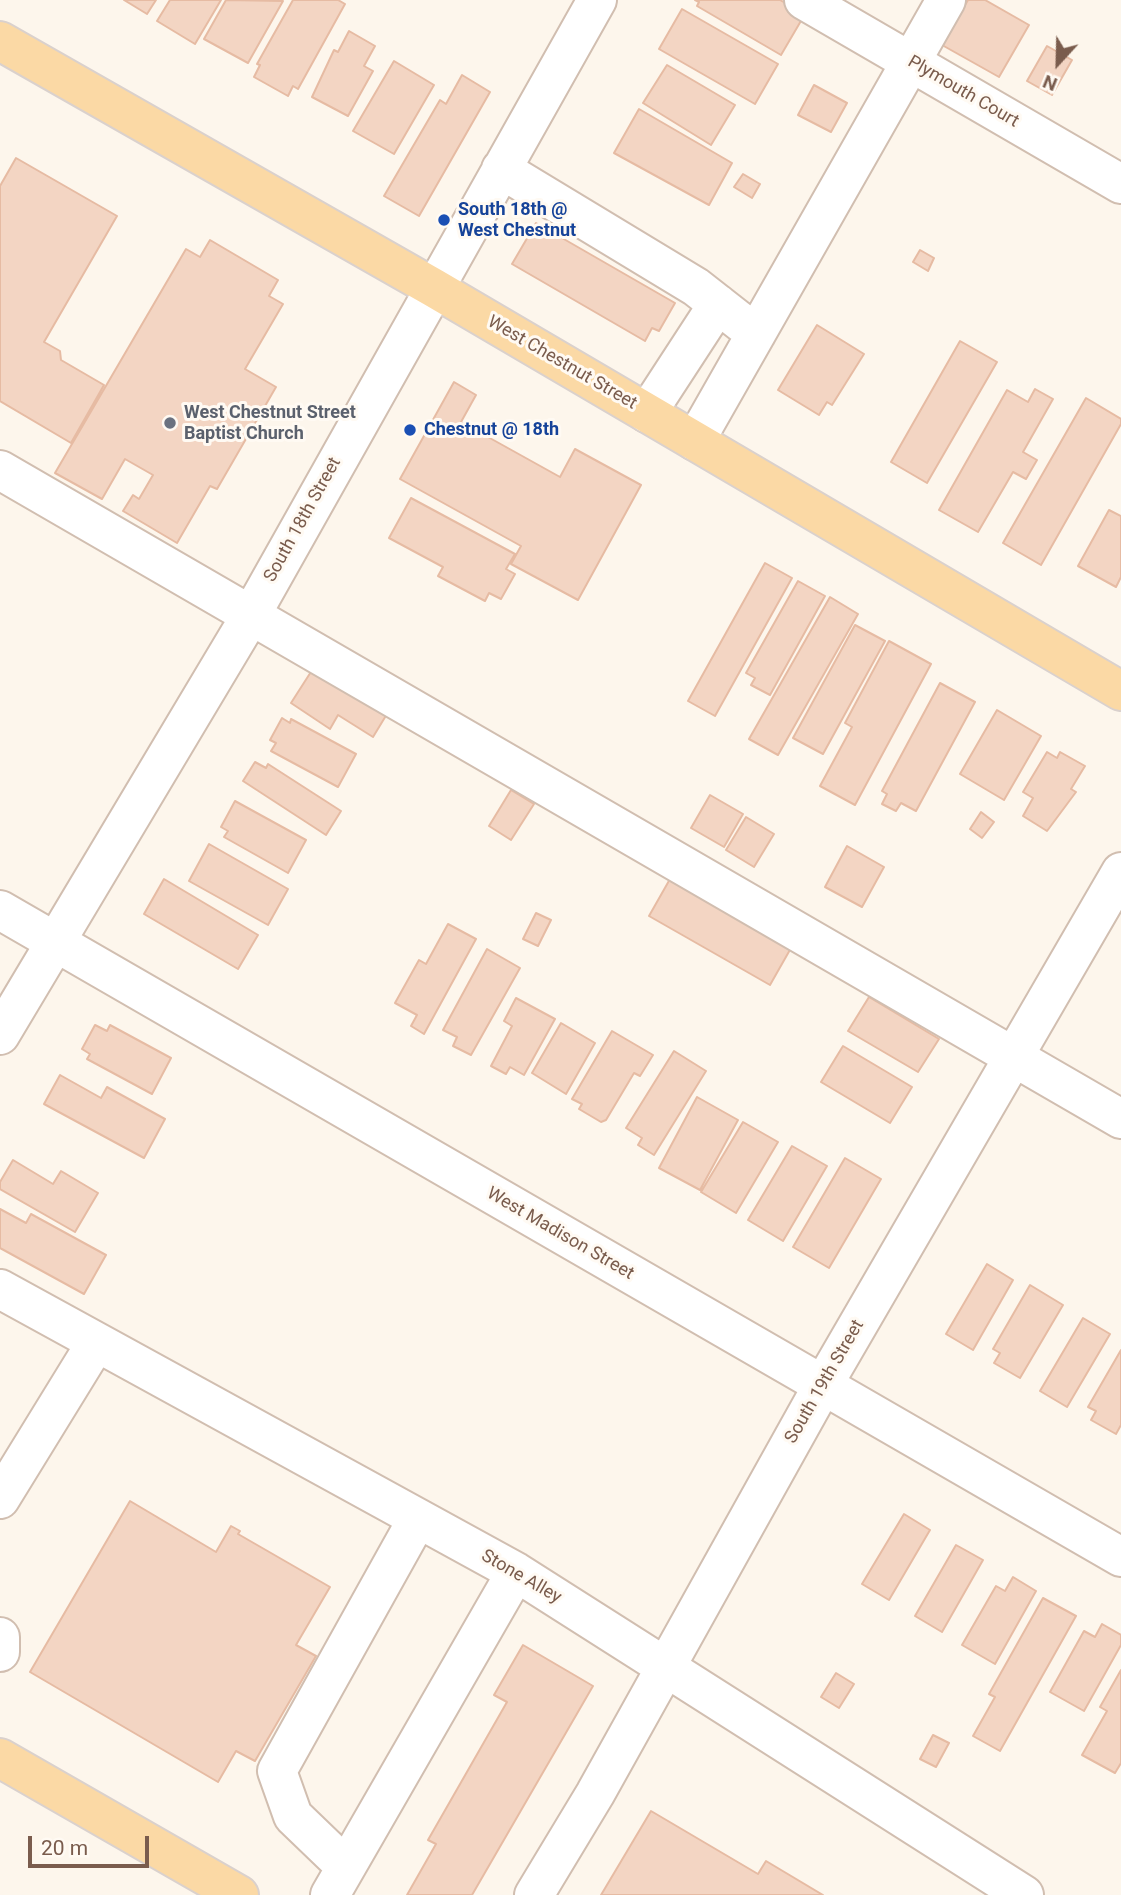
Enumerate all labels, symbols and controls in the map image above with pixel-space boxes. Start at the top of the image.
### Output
north arrow [1023,28,1093,98]
street label: Plymouth Court [904,51,1022,133]
text: N [1039,70,1060,96]
place label: South 18th @ West Chestnut [458,199,576,242]
marker: South 18th @ West Chestnut [436,212,452,228]
street label: West Chestnut Street [483,311,641,415]
place label: West Chestnut Street Baptist Church [184,402,356,444]
marker: West Chestnut Street Baptist Church [162,415,178,431]
place label: Chestnut @ 18th [424,419,559,441]
marker: Chestnut @ 18th [402,422,418,438]
street label: South 18th Street [260,454,346,586]
street label: West Madison Street [483,1183,637,1285]
street label: South 19th Street [781,1316,869,1448]
street label: Stone Alley [477,1545,565,1609]
scale bar [32,1822,152,1866]
text: 20 m [41,1836,88,1860]

